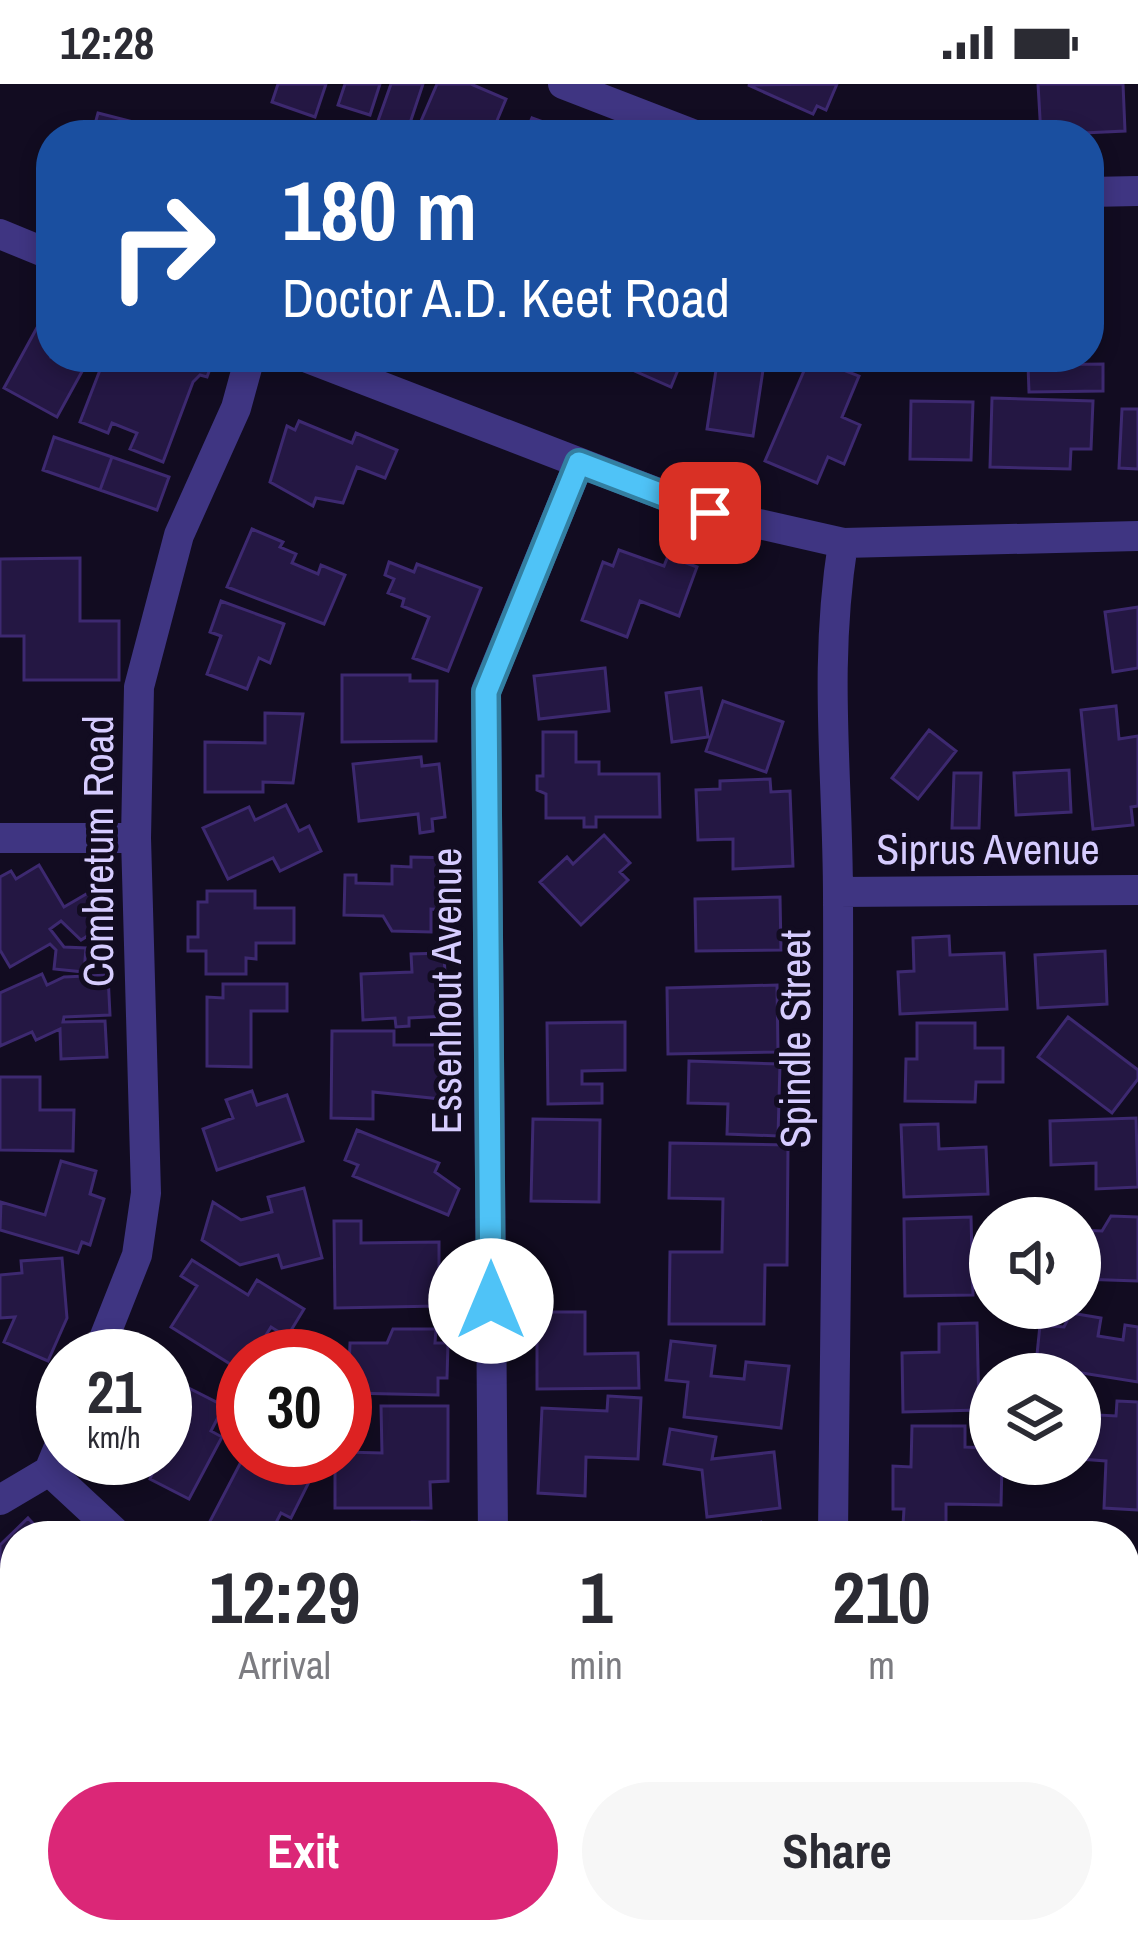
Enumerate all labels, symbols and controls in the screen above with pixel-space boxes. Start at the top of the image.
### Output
text: 12:28 [60,12,154,73]
text: 180 m [282,153,477,266]
icon: right [84,168,240,324]
text: Doctor A.D. Keet Road [282,261,730,334]
pin [659,462,761,564]
icon: arrive [677,480,743,546]
street label: Combretum Road [70,715,126,987]
street label: Siprus Avenue [876,821,1100,877]
street label: Essenhout Avenue [418,848,474,1134]
street label: Spindle Street [767,930,823,1148]
map controls [969,1197,1101,1485]
button: sound [969,1197,1101,1329]
position arrow [428,1238,554,1364]
speed limit sign: 30 [216,1329,372,1485]
text: 21 [87,1351,141,1432]
button: layers [969,1353,1101,1485]
text: km/h [87,1417,141,1457]
text: 12:29 [209,1548,360,1645]
text: 1 [580,1548,613,1645]
text: 210 [832,1548,931,1645]
text: Arrival [239,1639,331,1691]
text: min [570,1639,623,1691]
text: m [868,1639,895,1691]
button: Exit [48,1782,558,1920]
button: Share [582,1782,1092,1920]

